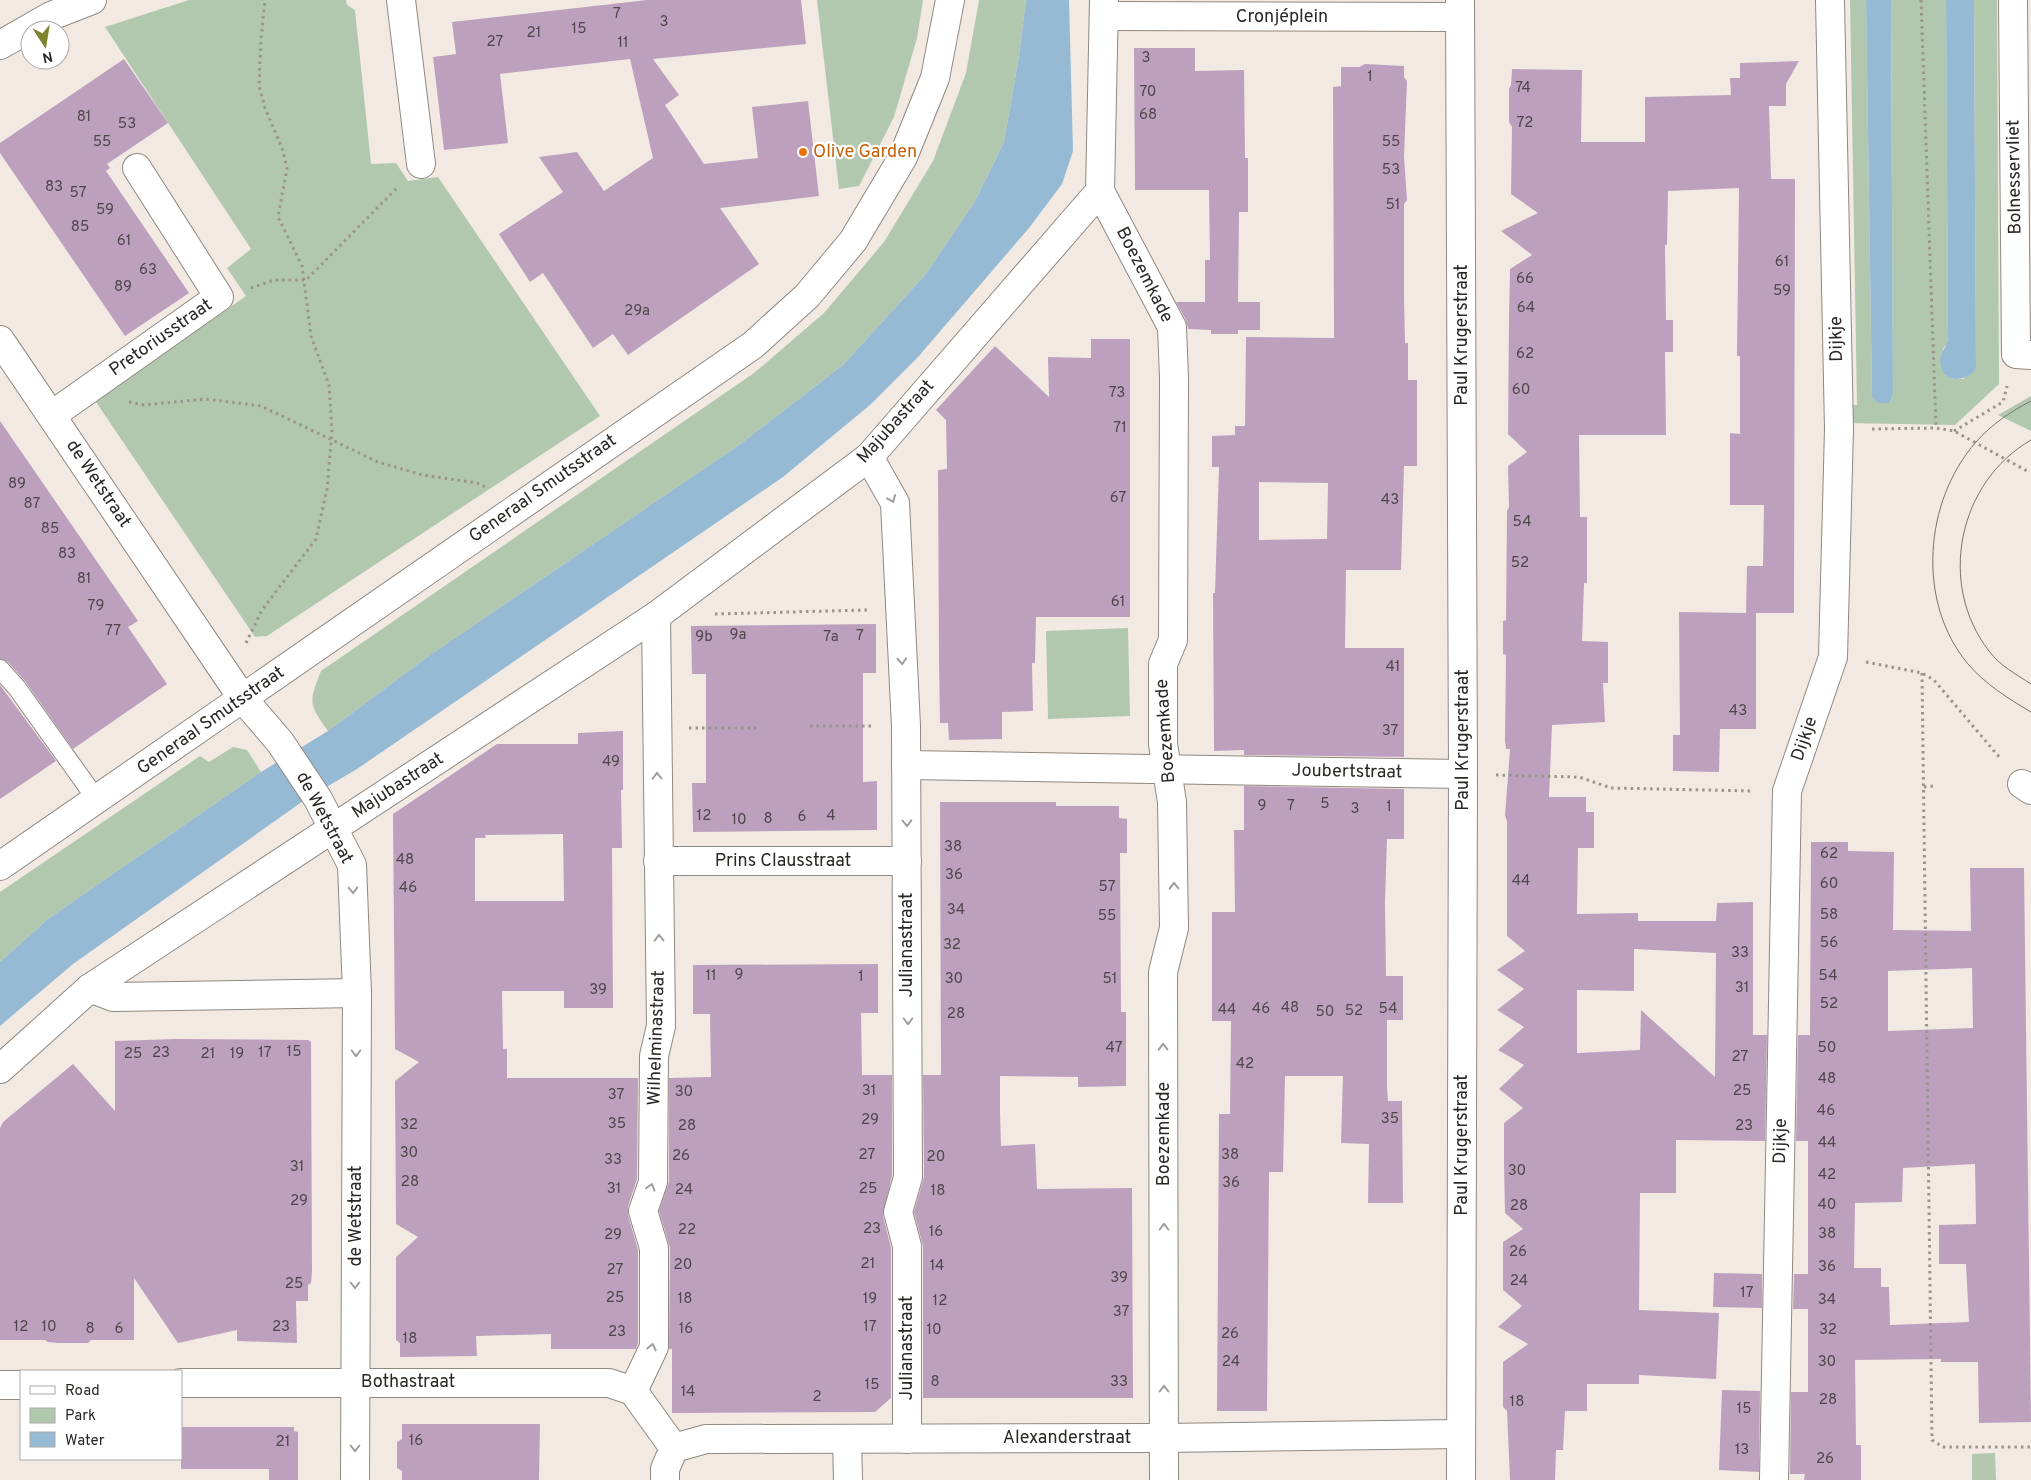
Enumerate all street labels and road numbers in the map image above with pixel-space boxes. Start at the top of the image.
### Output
street label: Cronjéplein [1236,6,1328,29]
street label: Bolnesservliet [2002,119,2028,235]
street label: Boezemkade [1110,223,1178,327]
street label: Paul Krugerstraat [1451,264,1474,406]
street label: Pretoriusstraat [105,294,217,382]
street label: Dijkje [1825,316,1849,362]
street label: Majubastraat [852,375,940,469]
street label: Generaal Smutsstraat [465,429,621,549]
street label: de Wetstraat [60,436,136,532]
street label: Generaal Smutsstraat [133,661,289,781]
street label: Paul Krugerstraat [1452,669,1475,811]
street label: Boezemkade [1151,678,1181,784]
street label: Dijkje [1787,714,1823,764]
street label: Majubastraat [348,748,448,824]
street label: Joubertstraat [1291,760,1403,784]
street label: de Wetstraat [290,768,358,868]
street label: Prins Clausstraat [715,850,851,873]
street label: Julianastraat [896,892,919,998]
street label: Wilhelminastraat [643,970,671,1106]
street label: Paul Krugerstraat [1451,1074,1474,1216]
street label: Boezemkade [1153,1082,1176,1186]
street label: Dijkje [1769,1118,1793,1164]
street label: de Wetstraat [345,1165,368,1267]
street label: Julianastraat [896,1295,919,1401]
street label: Bothastraat [361,1371,455,1394]
street label: Alexanderstraat [1003,1427,1131,1450]

